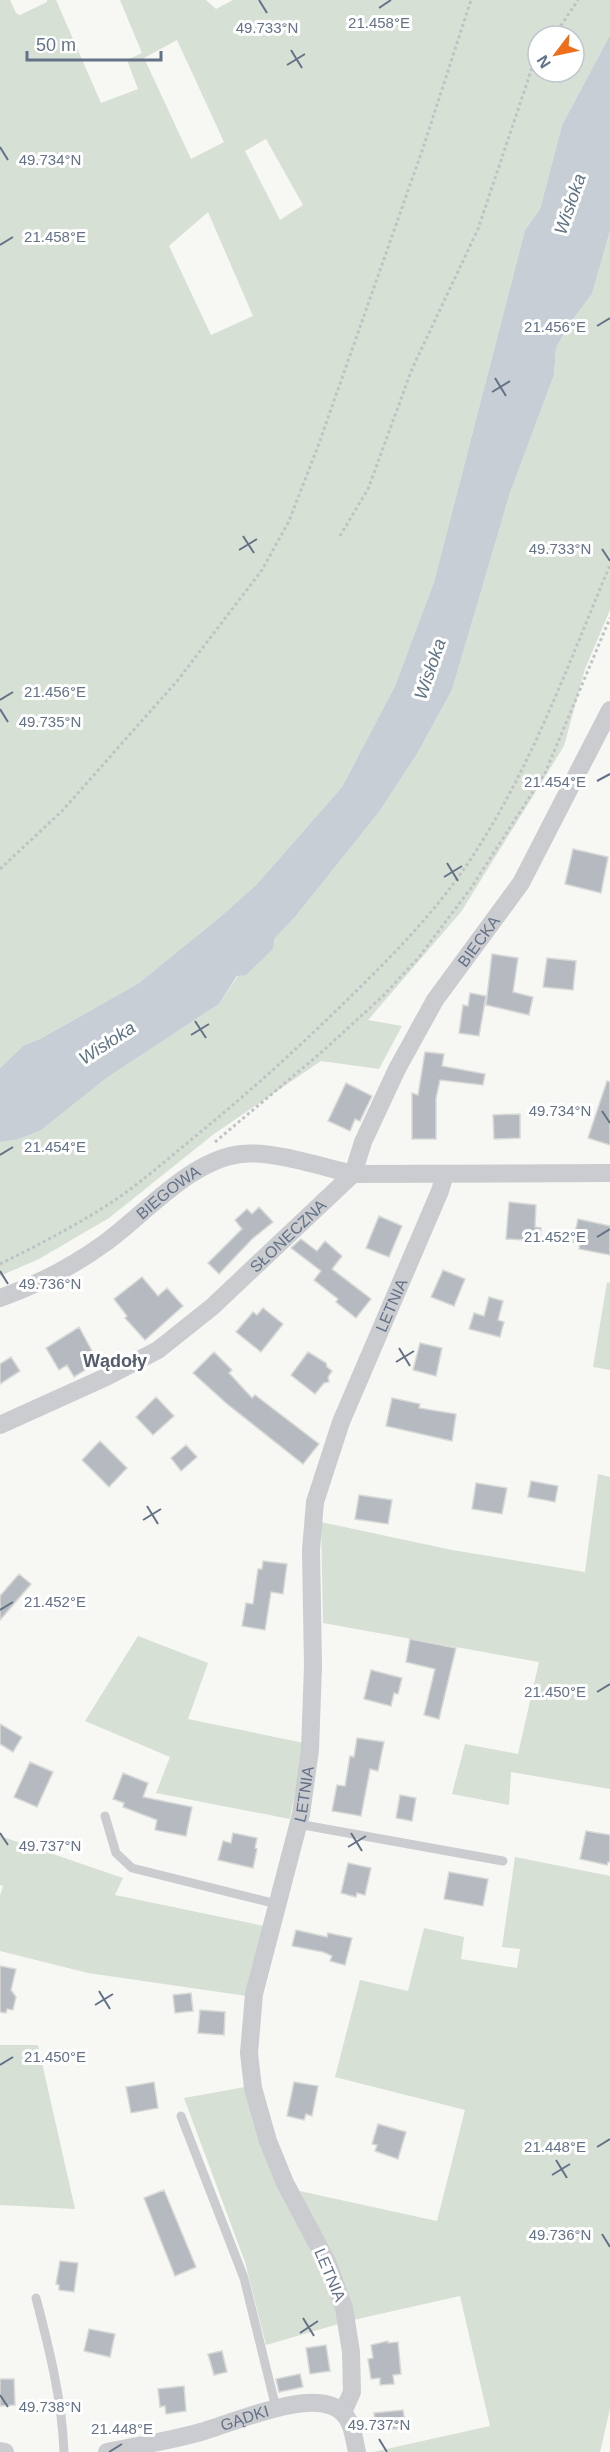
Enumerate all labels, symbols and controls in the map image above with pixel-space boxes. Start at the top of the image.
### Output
text: 21.458°E [348,14,410,31]
text: 49.733°N [236,19,298,36]
scale bar [27,24,160,62]
north arrow [526,24,586,84]
text: 50 m [36,35,76,55]
text: N [533,52,554,71]
text: 49.734°N [19,151,81,168]
water label: Wisłoka [550,171,590,237]
text: 21.458°E [24,228,86,245]
text: 21.456°E [524,318,586,335]
text: 49.733°N [529,540,591,557]
water label: Wisłoka [410,636,450,702]
text: 21.456°E [24,683,86,700]
text: 49.735°N [19,713,81,730]
text: 21.454°E [524,773,586,790]
street label: BIECKA [454,912,503,970]
water label: Wisłoka [75,1017,139,1069]
text: 49.734°N [529,1102,591,1119]
text: 21.454°E [24,1138,86,1155]
street label: BIEGOWA [133,1162,203,1222]
street label: SŁONECZNA [246,1196,329,1275]
text: 21.452°E [524,1228,586,1245]
text: 49.736°N [19,1275,81,1292]
street label: LETNIA [372,1276,410,1334]
district label: Wądoły [83,1351,147,1371]
text: 21.452°E [24,1593,86,1610]
text: 21.450°E [524,1683,586,1700]
street label: LETNIA [291,1765,316,1824]
text: 49.737°N [19,1837,81,1854]
text: 21.450°E [24,2048,86,2065]
text: 21.448°E [524,2138,586,2155]
text: 49.736°N [529,2226,591,2243]
street label: LETNIA [311,2246,349,2304]
text: 49.738°N [19,2398,81,2415]
street label: GĄDKI [218,2402,271,2434]
text: 49.737°N [348,2416,410,2433]
text: 21.448°E [91,2420,153,2437]

